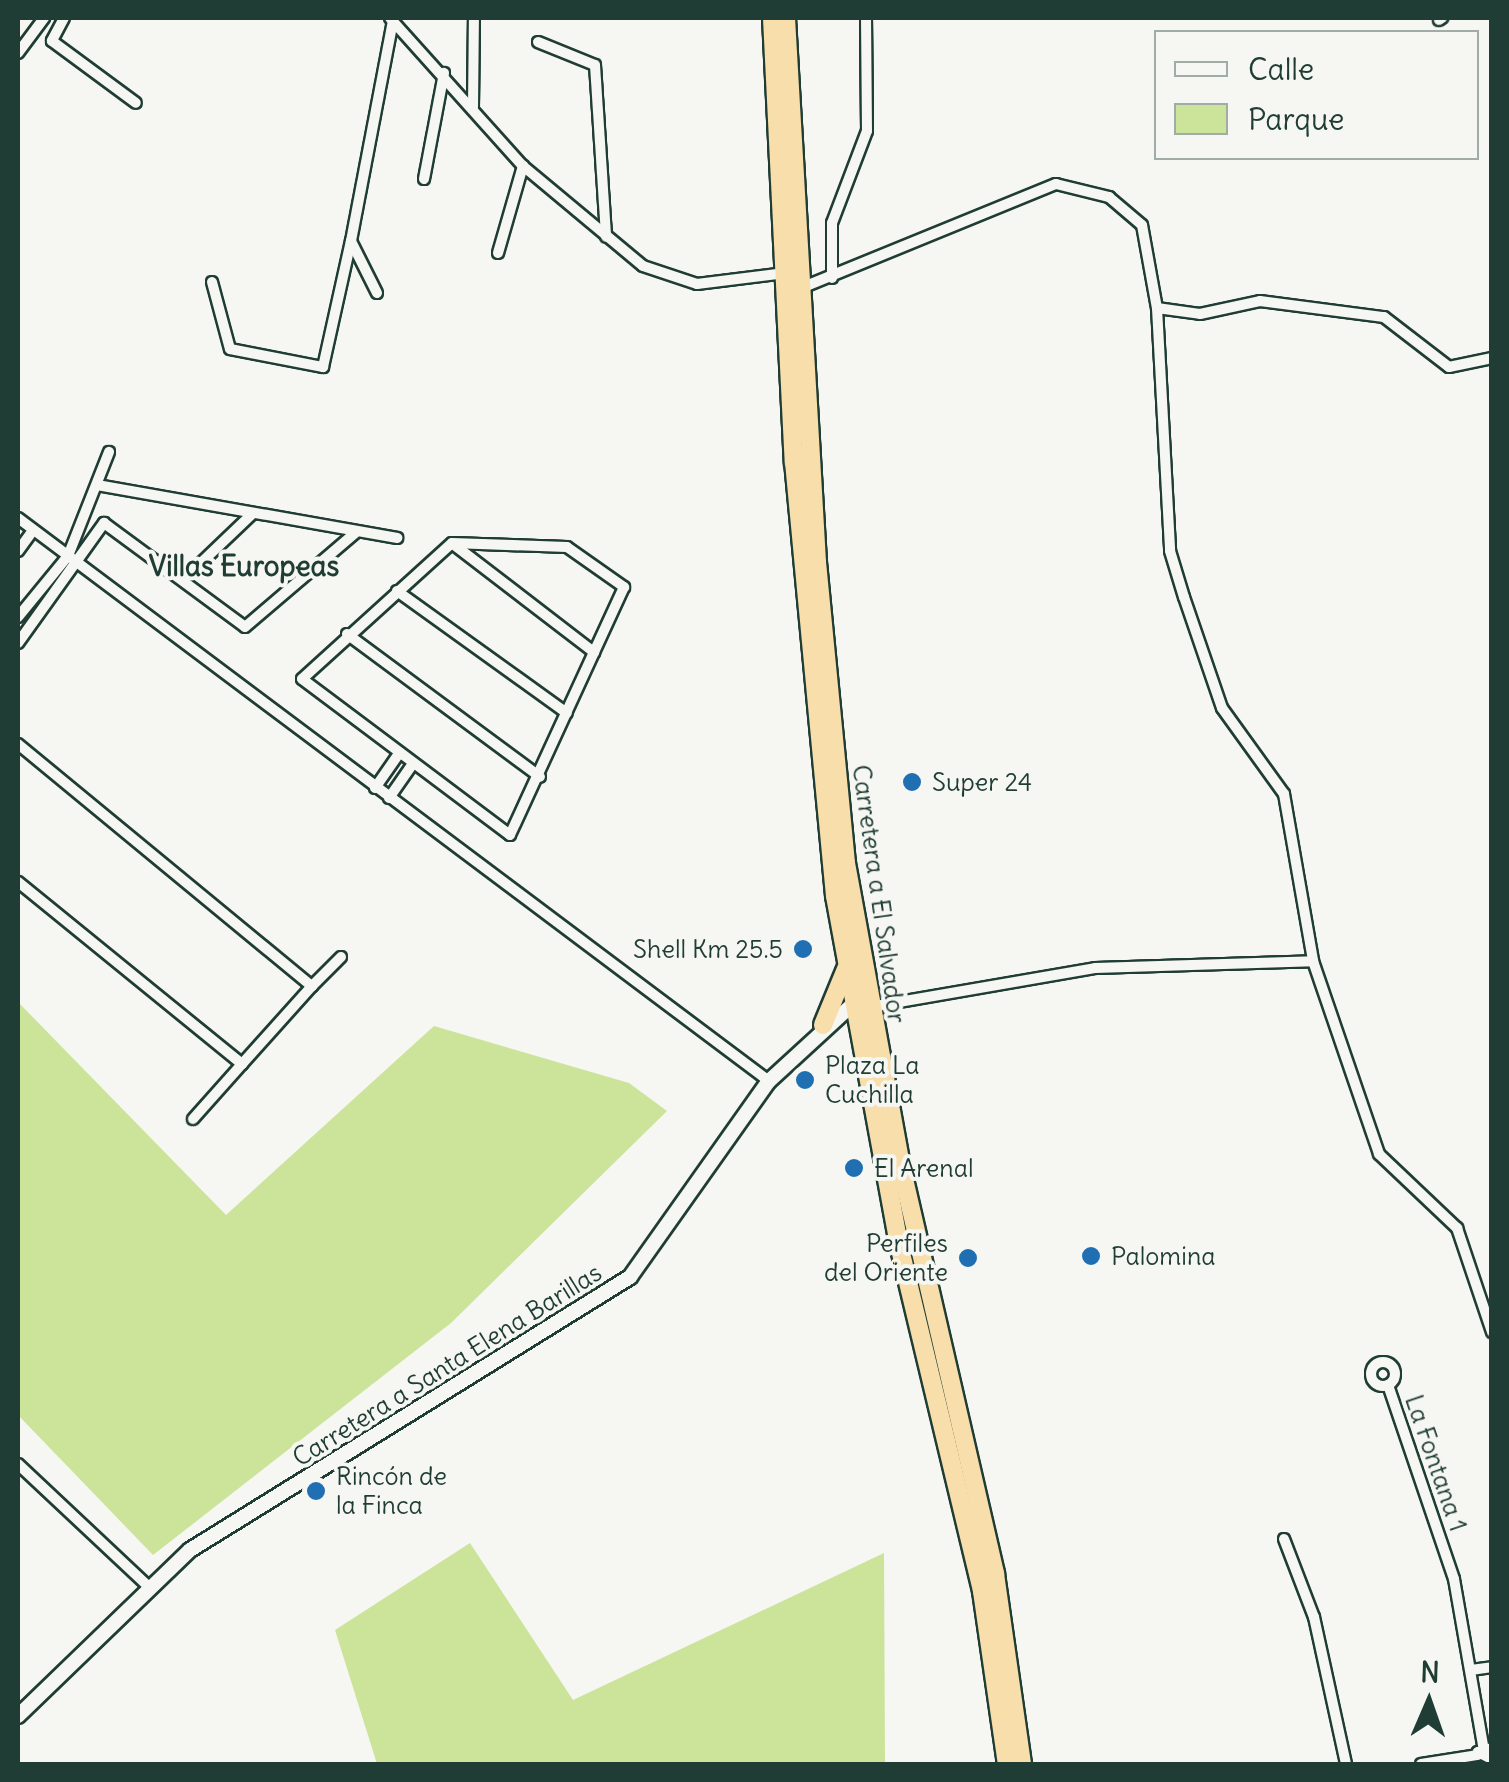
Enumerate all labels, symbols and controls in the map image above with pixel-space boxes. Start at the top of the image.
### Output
legend [1154,30,1479,160]
text: Calle [1248,50,1314,88]
text: Parque [1248,100,1344,138]
district label: Villas Europeas [149,549,339,583]
street label: Carretera a El Salvador [846,763,912,1025]
place label: Super 24 [932,767,1032,797]
marker: Super 24 [901,771,923,793]
place label: Shell Km 25.5 [633,934,783,964]
marker: Shell Km 25.5 [792,938,814,960]
place label: Plaza La Cuchilla [825,1051,920,1110]
marker: Plaza La Cuchilla [794,1069,816,1091]
place label: El Arenal [874,1153,974,1183]
marker: El Arenal [843,1157,865,1179]
place label: Perfiles del Oriente [824,1229,948,1288]
place label: Palomina [1111,1241,1216,1271]
marker: Palomina [1080,1245,1102,1267]
marker: Perfiles del Oriente [957,1247,979,1269]
street label: Carretera a Santa Elena Barillas [287,1257,607,1473]
street label: La Fontana 1 [1399,1391,1473,1535]
place label: Rincón de la Finca [336,1462,447,1521]
marker: Rincón de la Finca [305,1480,327,1502]
north arrow [1379,1652,1479,1752]
text: N [1420,1654,1440,1690]

